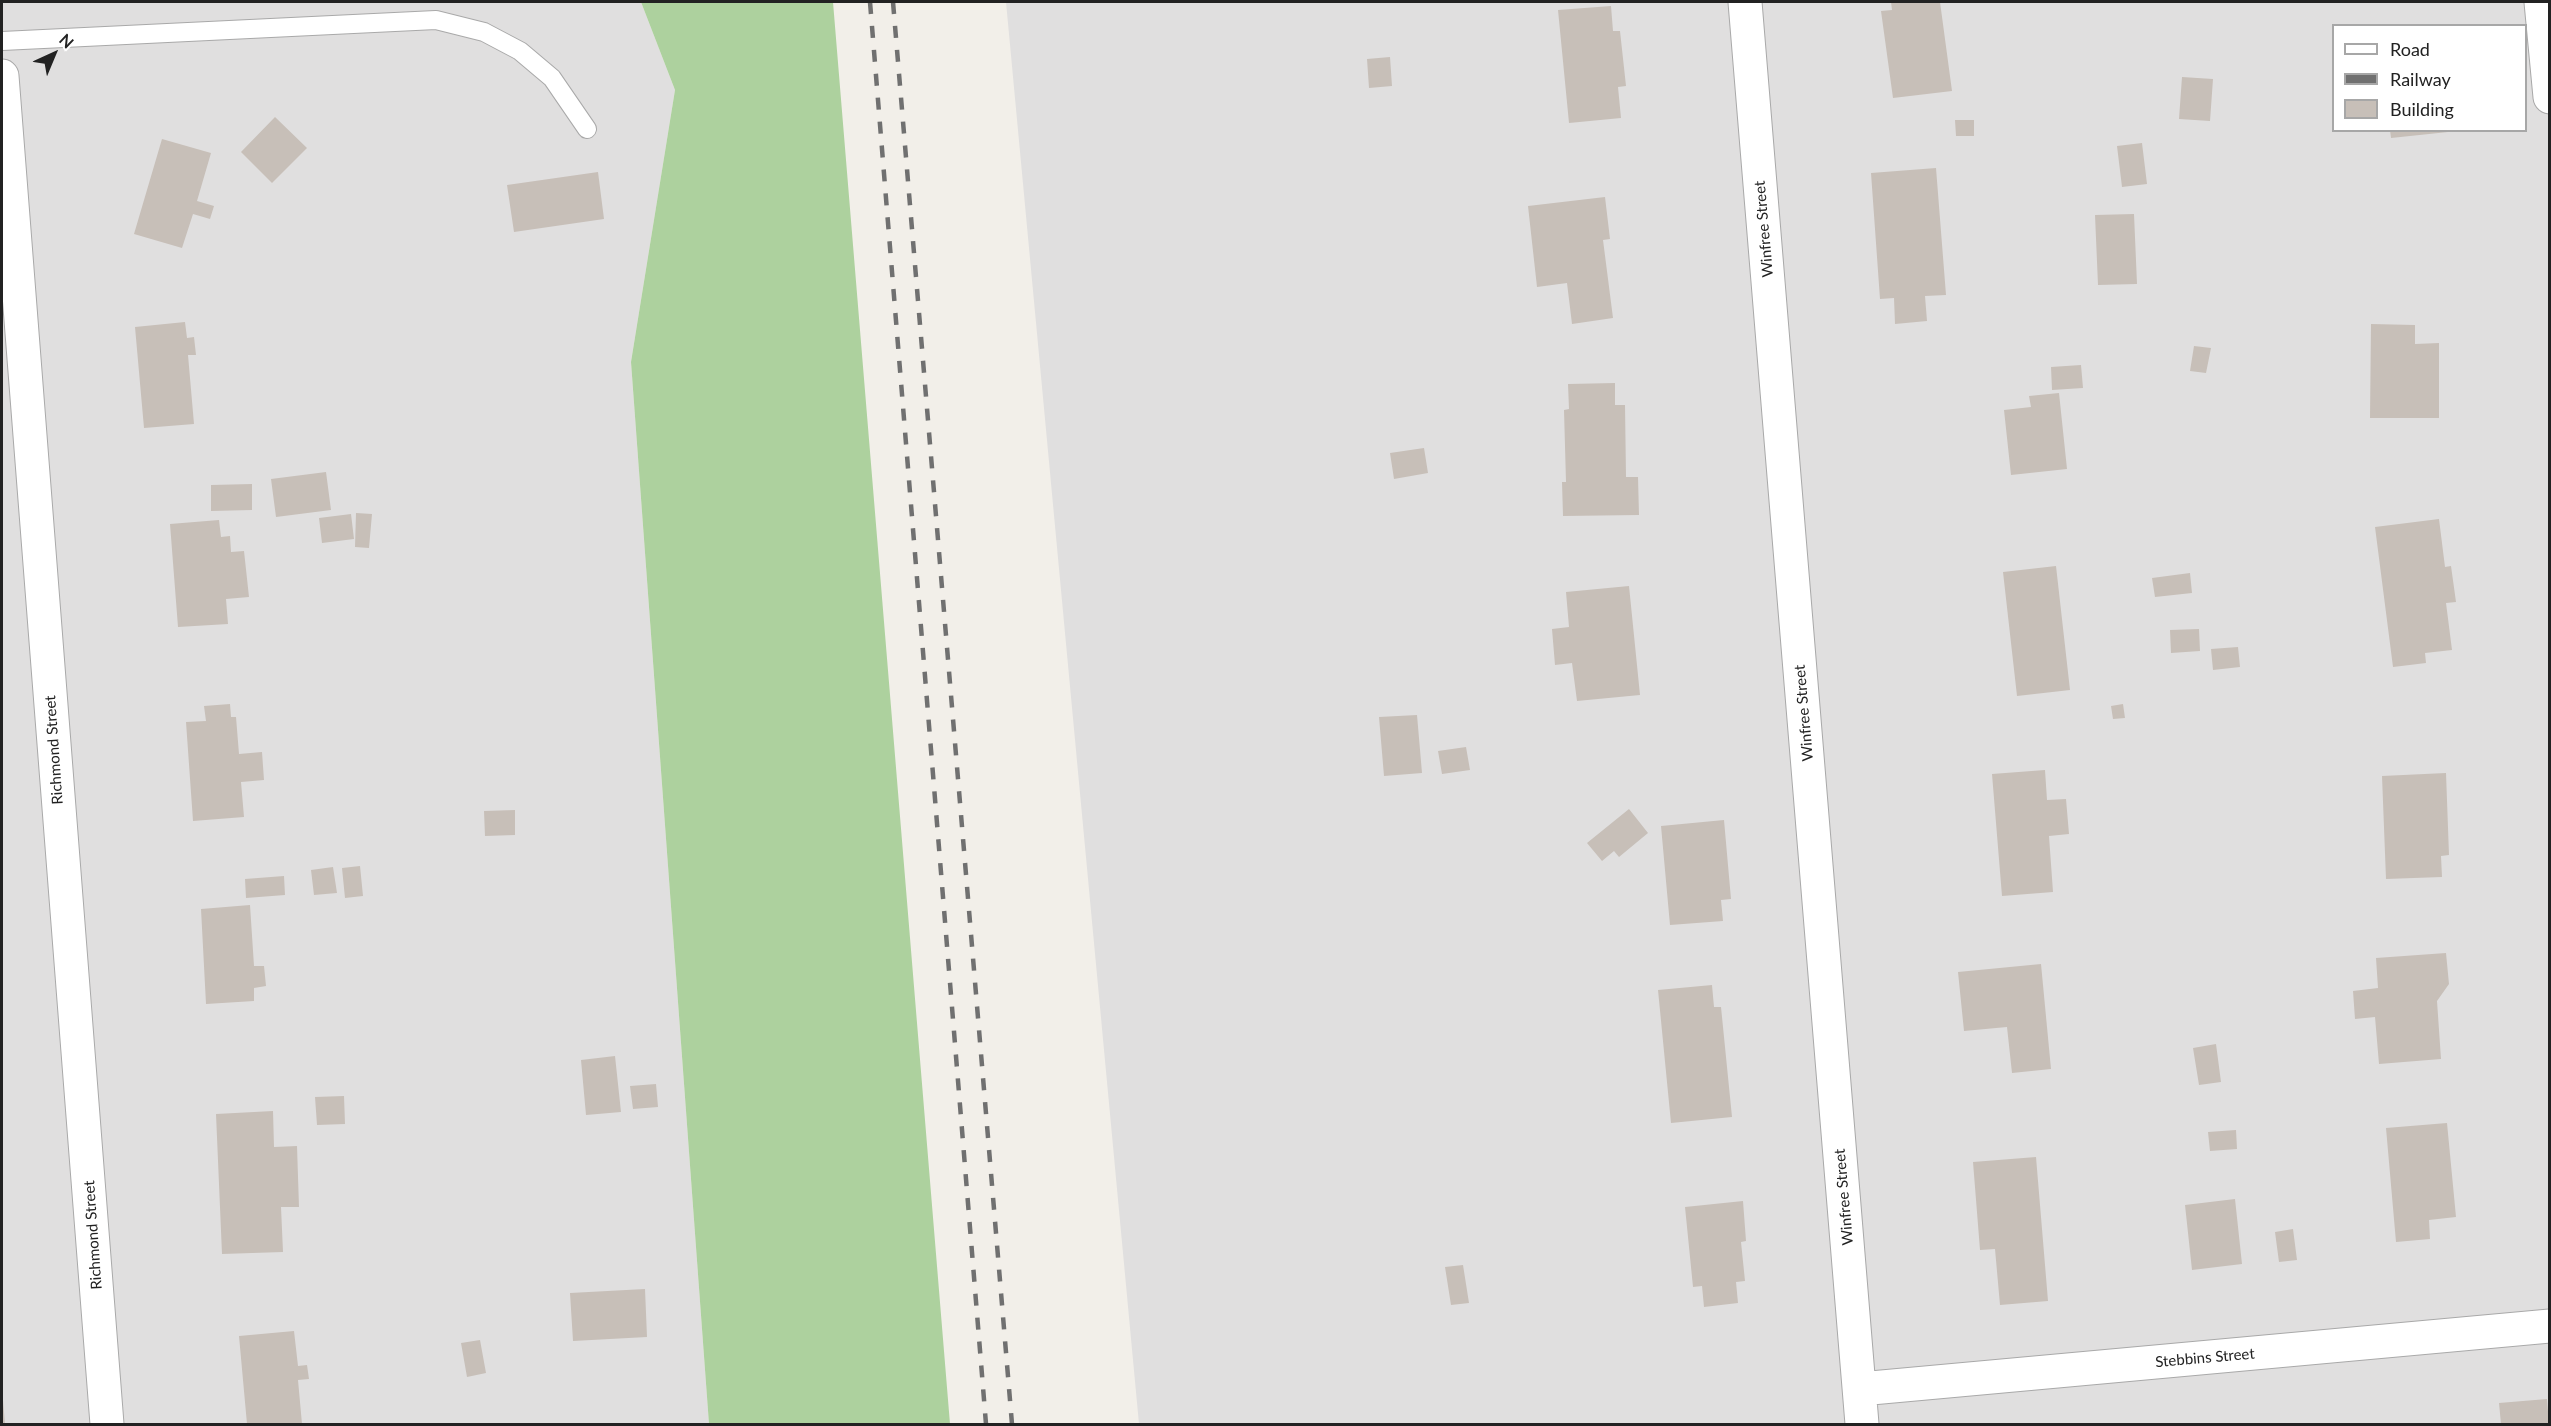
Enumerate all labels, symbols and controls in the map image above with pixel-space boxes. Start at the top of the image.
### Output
north arrow [24,24,84,84]
legend [2332,24,2527,132]
text: N [56,30,78,52]
text: Road [2390,38,2430,60]
text: Railway [2390,68,2451,90]
text: Building [2390,98,2454,120]
street label: Winfree Street [1751,180,1777,278]
street label: Winfree Street [1791,664,1817,762]
street label: Richmond Street [41,695,67,805]
street label: Winfree Street [1831,1148,1857,1246]
street label: Richmond Street [80,1180,106,1290]
street label: Stebbins Street [2155,1345,2255,1371]

